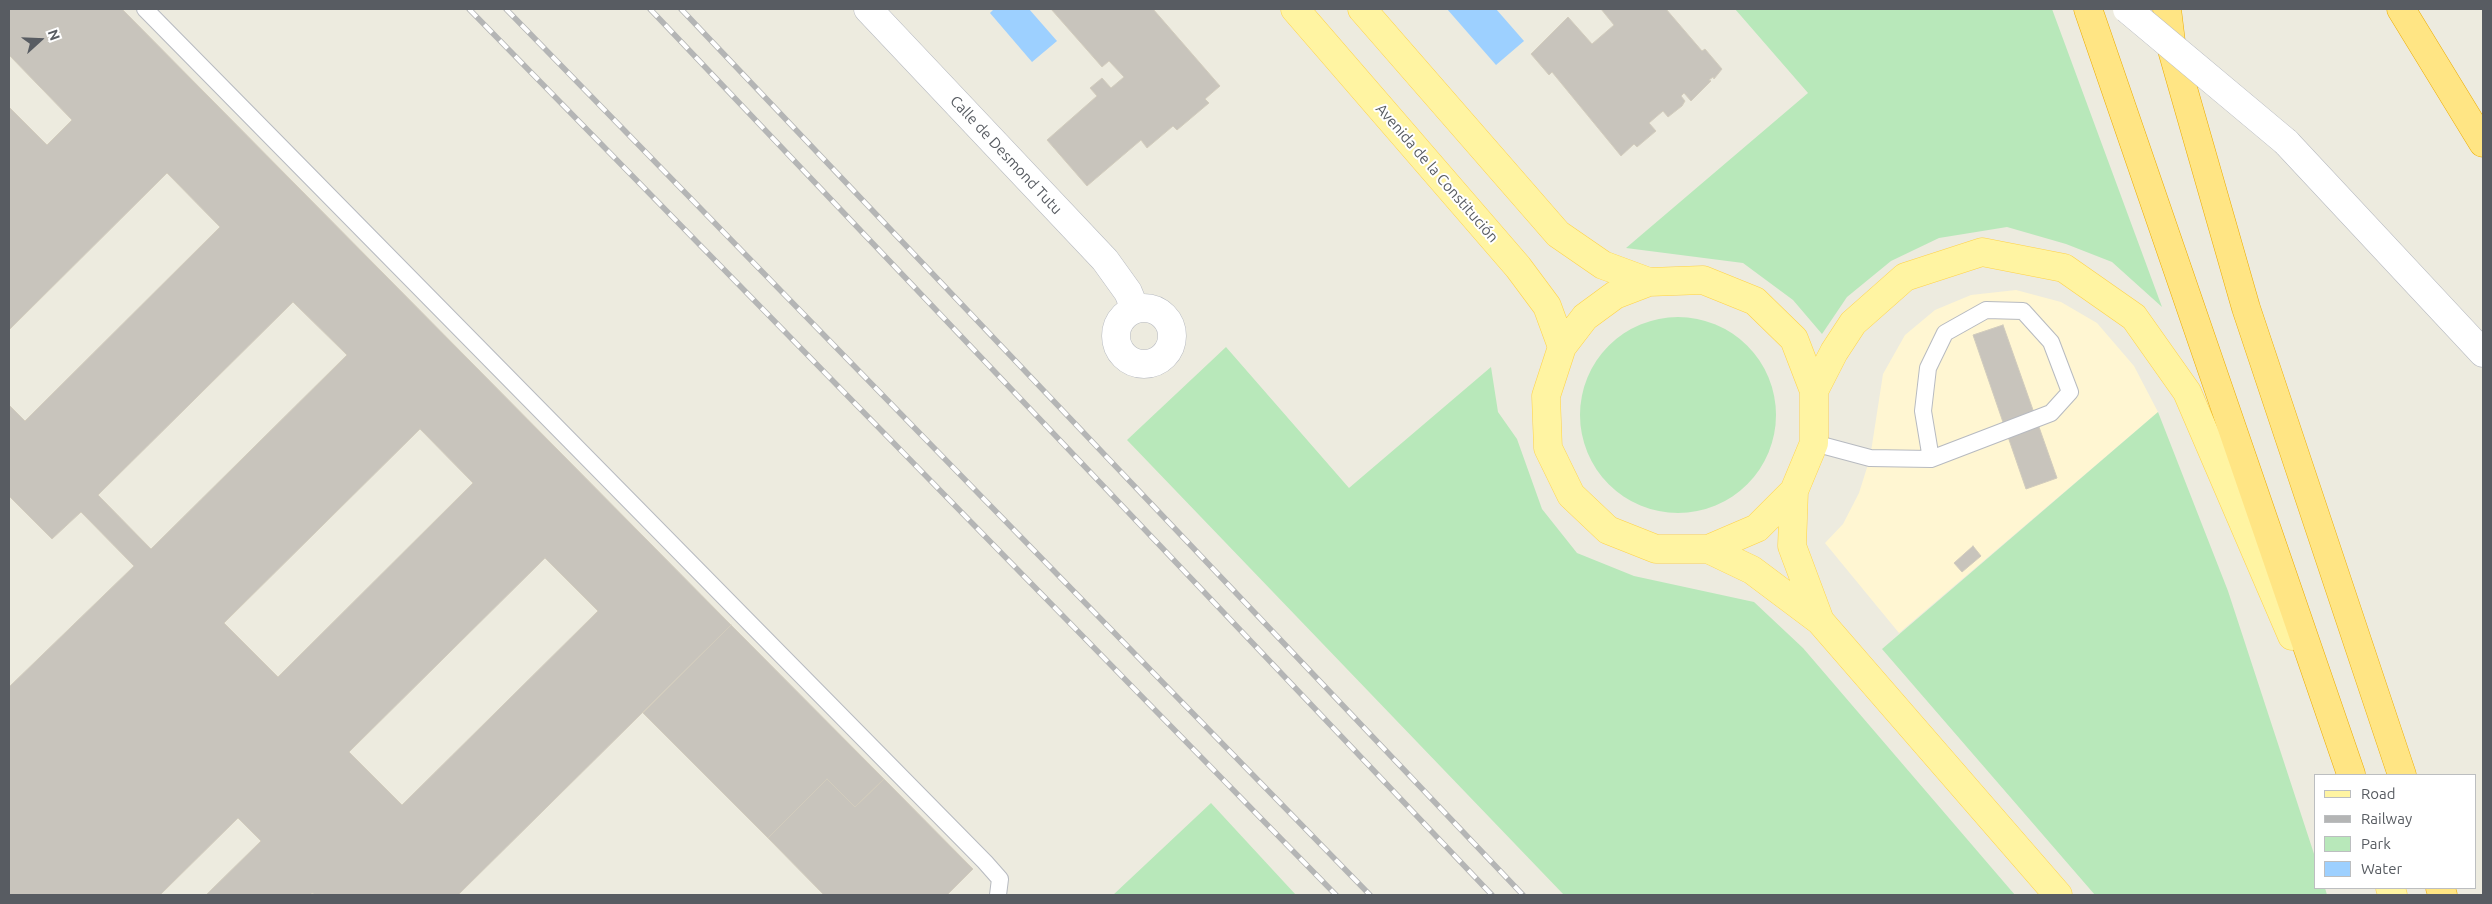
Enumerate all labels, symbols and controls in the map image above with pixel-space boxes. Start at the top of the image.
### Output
north arrow [15,15,65,65]
text: N [45,27,63,43]
street label: Calle de Desmond Tutu [946,92,1066,218]
street label: Avenida de la Constitución [1372,100,1502,246]
legend [2314,774,2477,889]
text: Road [2361,785,2396,802]
text: Railway [2361,810,2412,827]
text: Park [2361,835,2391,852]
text: Water [2361,860,2402,877]

